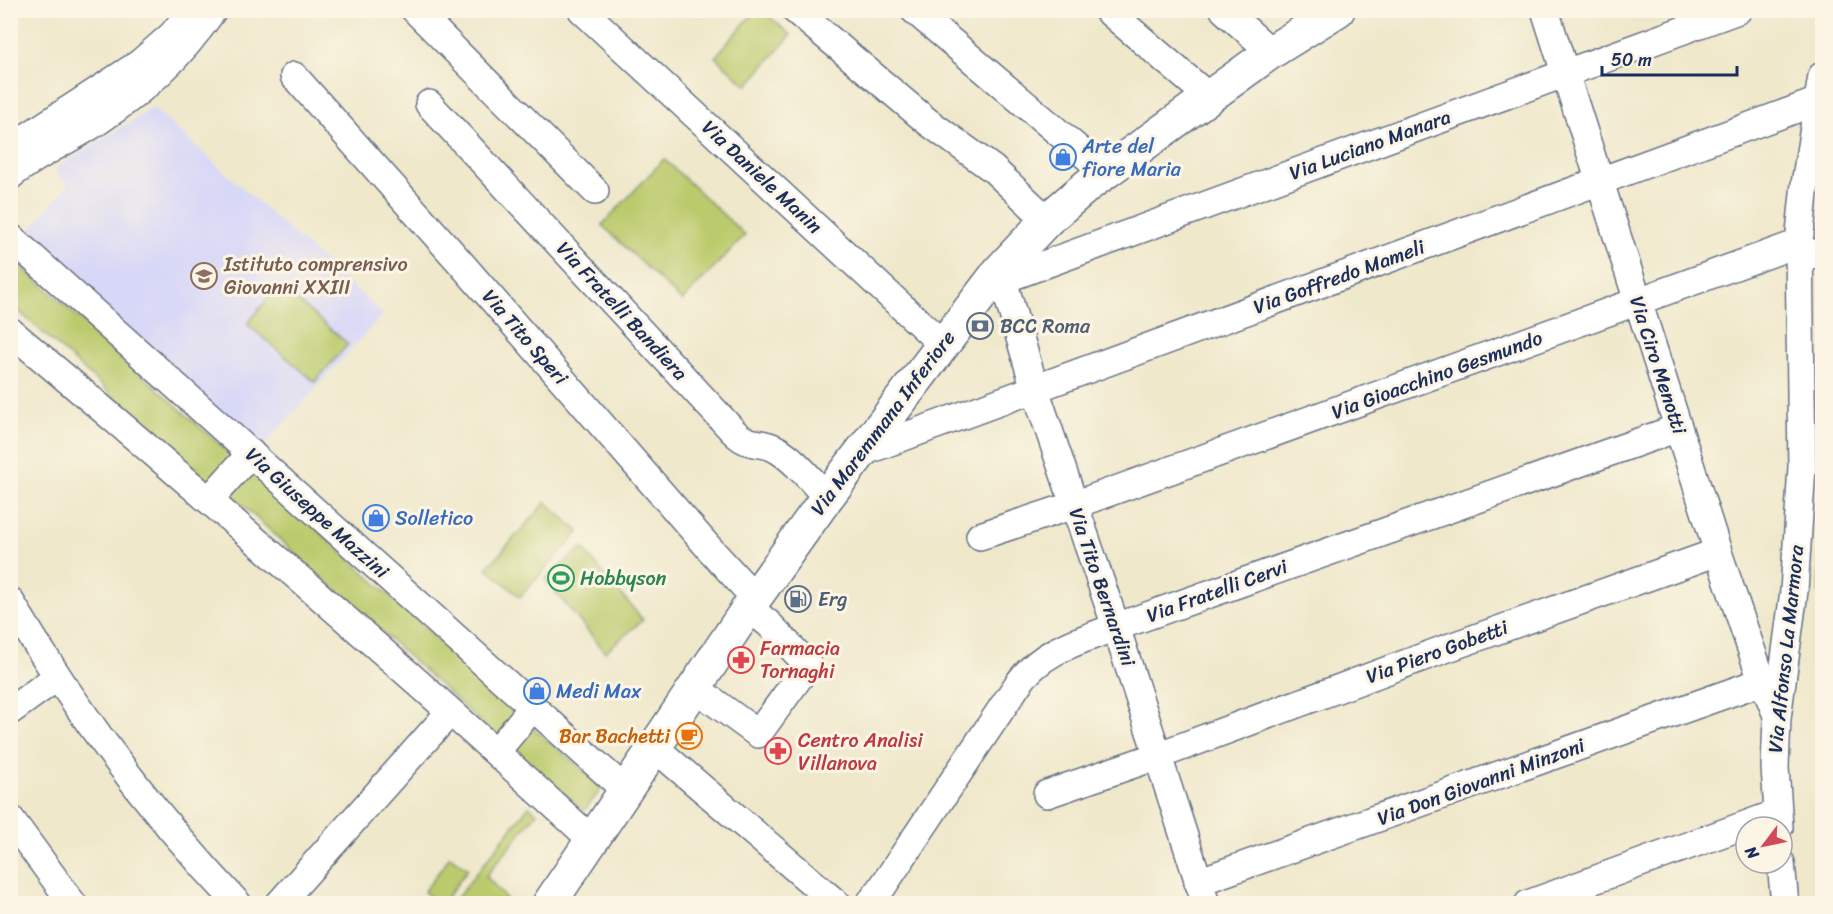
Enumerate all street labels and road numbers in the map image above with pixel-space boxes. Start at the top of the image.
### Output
street label: Via Luciano Manara [1284,100,1456,190]
street label: Via Daniele Manin [693,111,831,243]
street label: Via Goffredo Mameli [1248,229,1431,324]
street label: Via Fratelli Bandiera [547,233,697,389]
street label: Via Tito Speri [473,281,577,393]
street label: Via Ciro Menotti [1619,291,1697,440]
street label: Via Gioacchino Gesmundo [1327,321,1547,429]
street label: Via Maremmana Inferiore [801,323,965,523]
street label: Via Giuseppe Mazzini [237,438,397,588]
street label: Via Tito Bernardini [1058,503,1146,672]
street label: Via Alfonso La Marmora [1758,542,1814,755]
street label: Via Fratelli Cervi [1141,549,1294,633]
street label: Via Piero Gobetti [1361,610,1514,694]
street label: Via Don Giovanni Minzoni [1372,728,1591,836]

